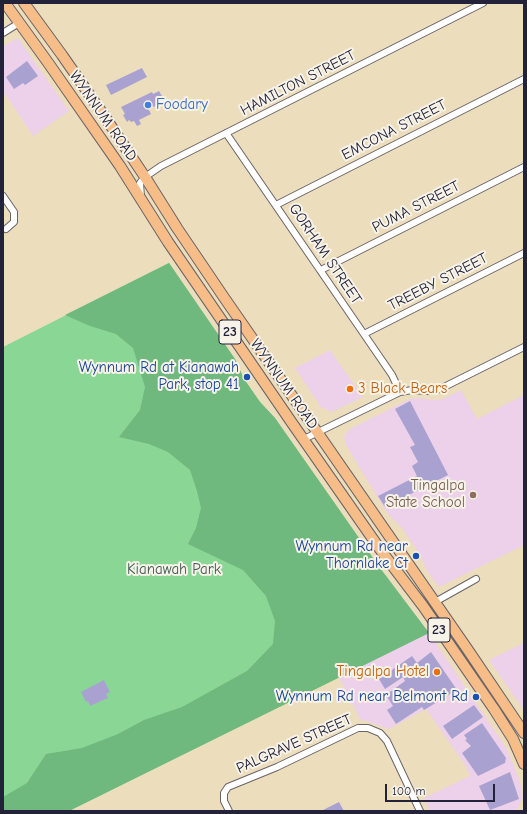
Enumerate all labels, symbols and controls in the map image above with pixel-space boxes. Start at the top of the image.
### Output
street label: HAMILTON STREET [237,46,359,120]
street label: WYNNUM ROAD [65,67,141,165]
place label: Foodary [156,96,208,114]
street label: EMCONA STREET [339,96,449,164]
marker: Foodary [143,100,153,110]
street label: PUMA STREET [369,177,463,237]
street label: GORHAM STREET [285,200,365,308]
street label: TREEBY STREET [385,249,491,315]
road number: 23 [219,320,241,344]
street label: WYNNUM ROAD [246,335,322,433]
place label: Wynnum Rd at Kianawah Park, stop 41 [79,359,239,394]
marker: Wynnum Rd at Kianawah Park, stop 41 [242,372,252,382]
place label: 3 Black Bears [358,380,447,398]
marker: 3 Black Bears [345,384,355,394]
place label: Tingalpa State School [386,477,465,512]
marker: Tingalpa State School [468,490,478,500]
place label: Wynnum Rd near Thornlake Ct [295,538,408,573]
marker: Wynnum Rd near Thornlake Ct [411,551,421,561]
park label: Kianawah Park [127,561,221,579]
road number: 23 [428,618,450,642]
place label: Tingalpa Hotel [336,663,429,681]
marker: Tingalpa Hotel [432,667,442,677]
place label: Wynnum Rd near Belmont Rd [276,688,468,706]
marker: Wynnum Rd near Belmont Rd [471,692,481,702]
street label: PALGRAVE STREET [234,710,354,778]
scale bar [387,776,497,802]
text: 100 m [392,784,425,798]

